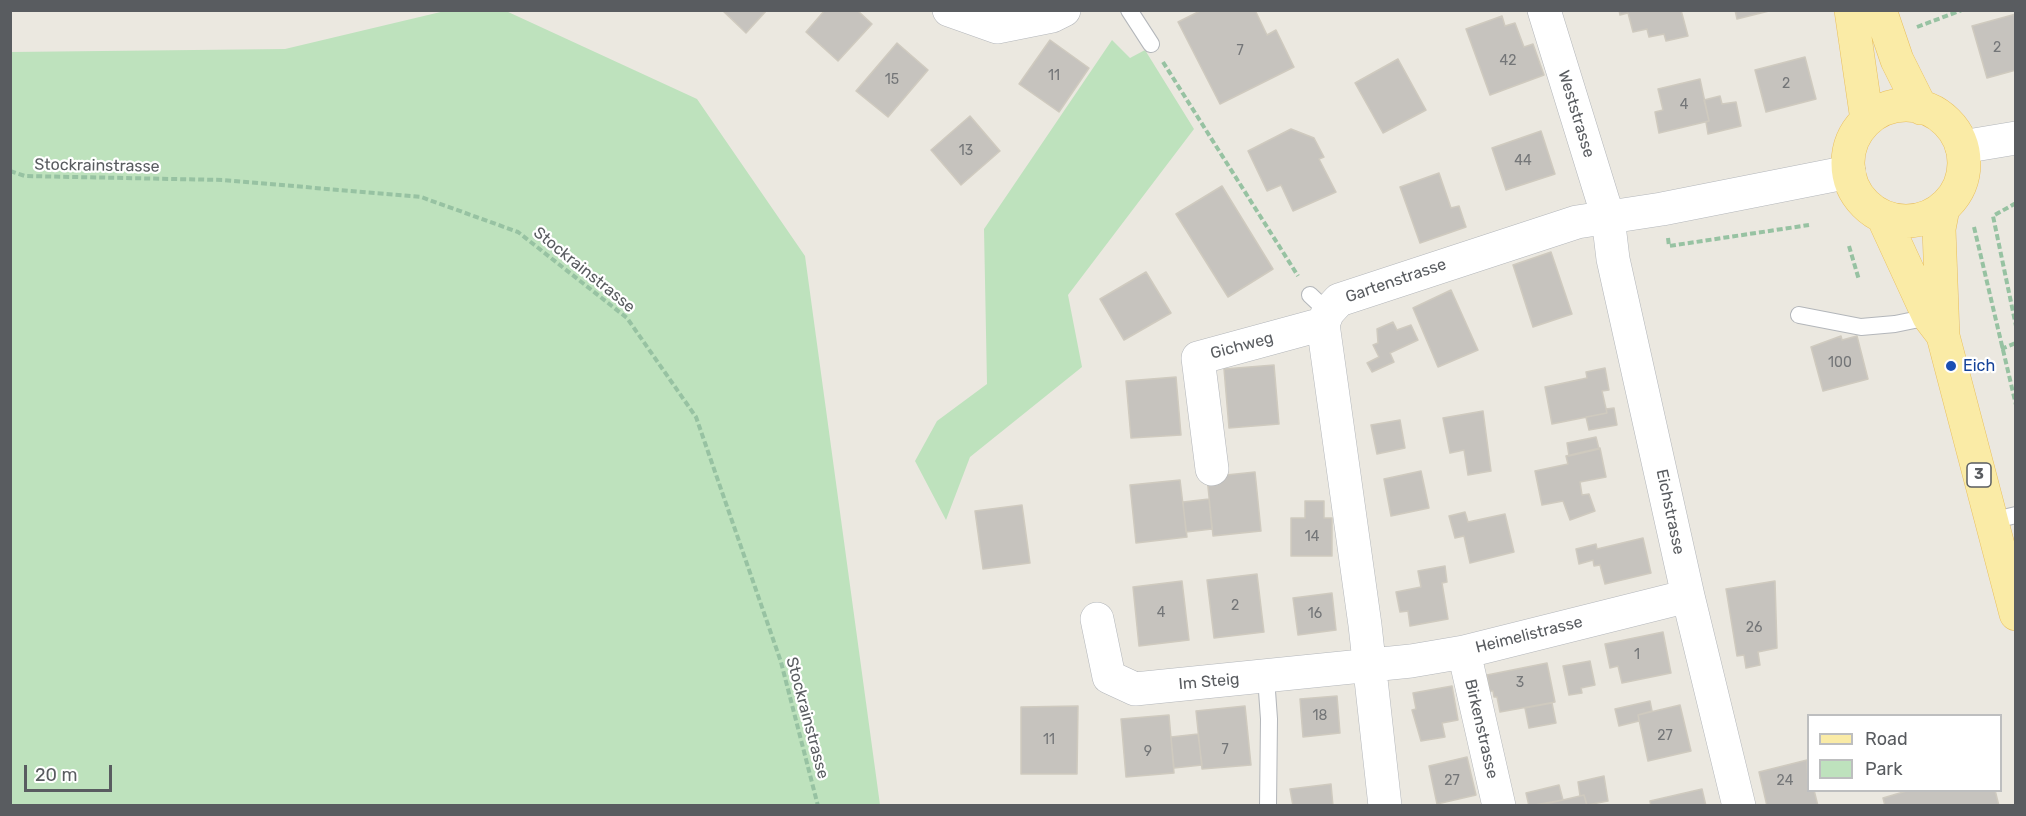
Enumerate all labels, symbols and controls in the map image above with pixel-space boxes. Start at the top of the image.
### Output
house number: 2 [1993,40,2001,56]
house number: 7 [1236,43,1244,59]
house number: 42 [1500,53,1516,69]
house number: 11 [1048,68,1060,84]
street label: Weststrasse [1554,68,1598,160]
house number: 15 [885,72,899,88]
house number: 2 [1782,76,1790,92]
house number: 4 [1680,97,1688,113]
house number: 13 [959,143,973,159]
house number: 44 [1514,153,1532,169]
street label: Stockrainstrasse [34,155,160,177]
street label: Stockrainstrasse [529,223,639,317]
street label: Gartenstrasse [1343,255,1449,307]
street label: Gichweg [1208,328,1276,364]
house number: 100 [1828,355,1852,371]
place label: Eich [1963,356,1995,376]
marker: Eich [1944,359,1958,373]
road number: 3 [1967,463,1991,487]
street label: Eichstrasse [1652,468,1688,556]
house number: 14 [1305,529,1319,545]
house number: 2 [1231,598,1239,614]
house number: 4 [1157,605,1165,621]
house number: 16 [1308,606,1322,622]
street label: Heimelistrasse [1473,612,1585,658]
house number: 26 [1746,620,1762,636]
house number: 1 [1634,647,1640,663]
street label: Stockrainstrasse [782,655,832,781]
street label: Im Steig [1178,670,1240,694]
house number: 3 [1516,675,1524,691]
street label: Birkenstrasse [1460,677,1502,781]
house number: 18 [1313,708,1327,724]
legend [1807,714,2002,792]
house number: 27 [1657,728,1673,744]
text: Road [1865,728,1908,750]
house number: 11 [1043,732,1055,748]
house number: 7 [1221,742,1229,758]
house number: 9 [1144,744,1152,760]
scale bar [27,753,116,791]
text: Park [1865,758,1902,780]
text: 20 m [35,764,77,786]
house number: 27 [1444,773,1460,789]
house number: 24 [1777,773,1793,789]

